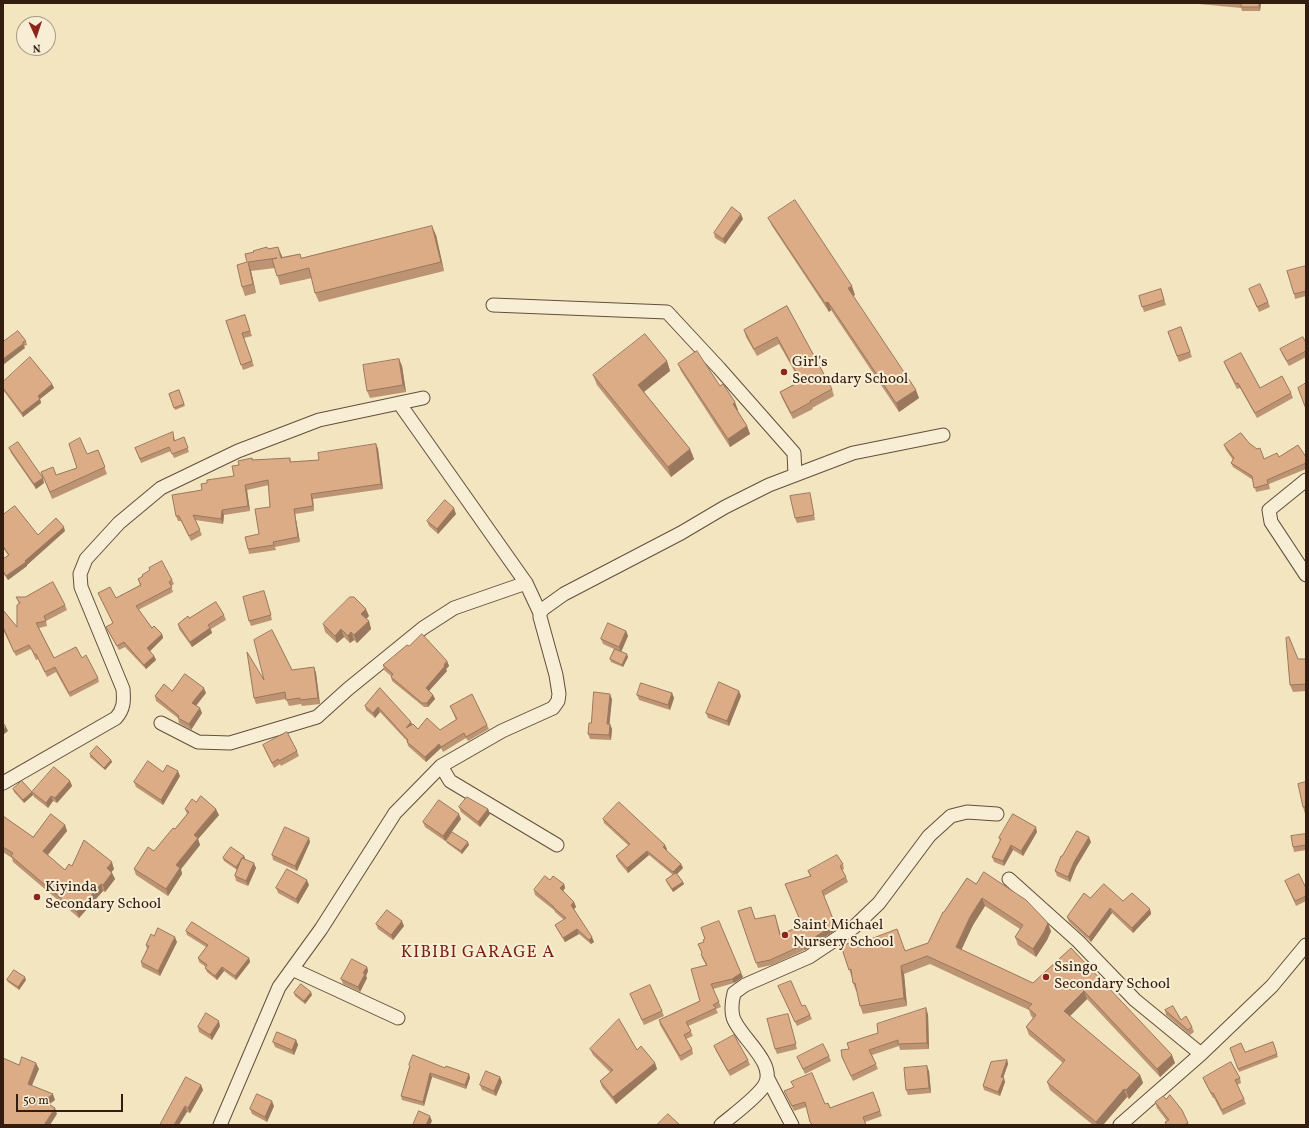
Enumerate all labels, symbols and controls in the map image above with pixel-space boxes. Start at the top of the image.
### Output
north arrow [16,16,56,56]
text: N [32,40,41,55]
place label: Girl's Secondary School [792,354,908,389]
marker: Girl's Secondary School [779,367,789,377]
place label: Kiyinda Secondary School [45,879,161,914]
marker: Kiyinda Secondary School [32,892,42,902]
place label: Saint Michael Nursery School [793,917,894,952]
marker: Saint Michael Nursery School [780,930,790,940]
district label: KIBIBI GARAGE A [401,944,555,964]
place label: Ssingo Secondary School [1054,959,1170,994]
marker: Ssingo Secondary School [1041,972,1051,982]
scale bar [18,1086,125,1112]
text: 50 m [23,1093,49,1109]

